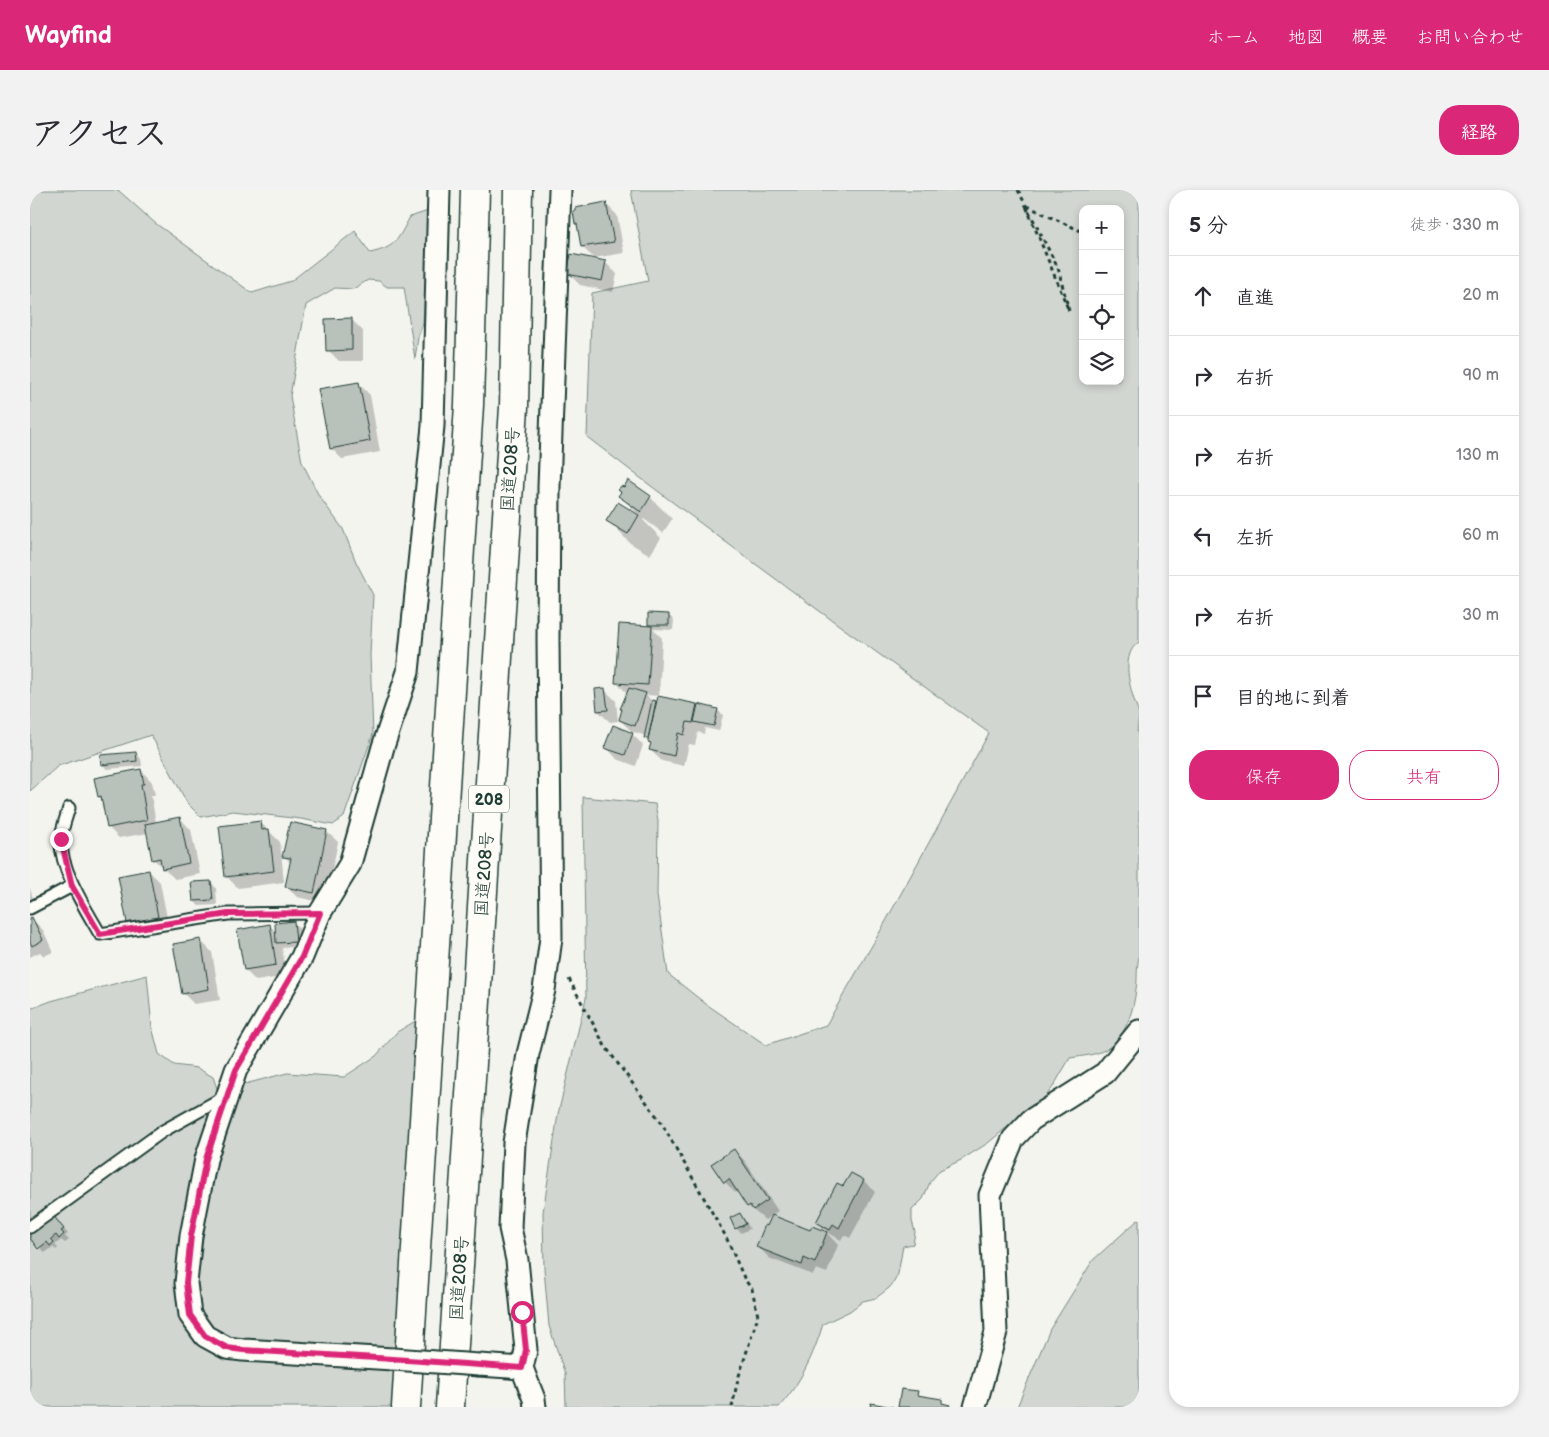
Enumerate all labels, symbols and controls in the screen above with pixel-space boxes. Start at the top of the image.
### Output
text: Wayfind [25,21,112,50]
text: ホーム [1207,27,1260,48]
text: 地図 [1288,27,1324,48]
text: 概要 [1352,27,1388,48]
text: お問い合わせ [1416,27,1524,48]
button: 経路 [1439,105,1519,155]
text: アクセス [30,113,168,156]
map controls [1079,205,1124,385]
button: + [1079,205,1124,250]
text: 5 分 [1189,213,1228,238]
text: 徒歩 · 330 m [1410,216,1499,235]
button: − [1079,250,1124,295]
icon: ahead [1189,282,1217,310]
text: 20 m [1463,286,1499,305]
text: 直進 [1236,287,1274,310]
button: locate [1079,295,1124,340]
button: layers [1079,340,1124,385]
icon: right [1189,362,1217,390]
text: 90 m [1463,366,1499,385]
text: 右折 [1236,367,1274,390]
street label: 国道208号 [497,426,524,513]
icon: right [1189,442,1217,470]
text: 130 m [1456,446,1499,465]
text: 右折 [1236,447,1274,470]
icon: left [1189,522,1217,550]
text: 60 m [1462,526,1499,545]
text: 左折 [1236,527,1274,550]
icon: right [1189,602,1217,630]
text: 30 m [1462,606,1499,625]
text: 右折 [1236,607,1274,630]
icon: arrive [1189,682,1217,710]
text: 目的地に到着 [1236,687,1350,710]
button: 保存 [1189,750,1339,800]
button: 共有 [1349,750,1499,800]
road number: 208 [469,786,509,812]
route end [50,828,73,851]
street label: 国道208号 [471,831,498,918]
street label: 国道208号 [446,1235,473,1322]
route start [511,1301,534,1324]

